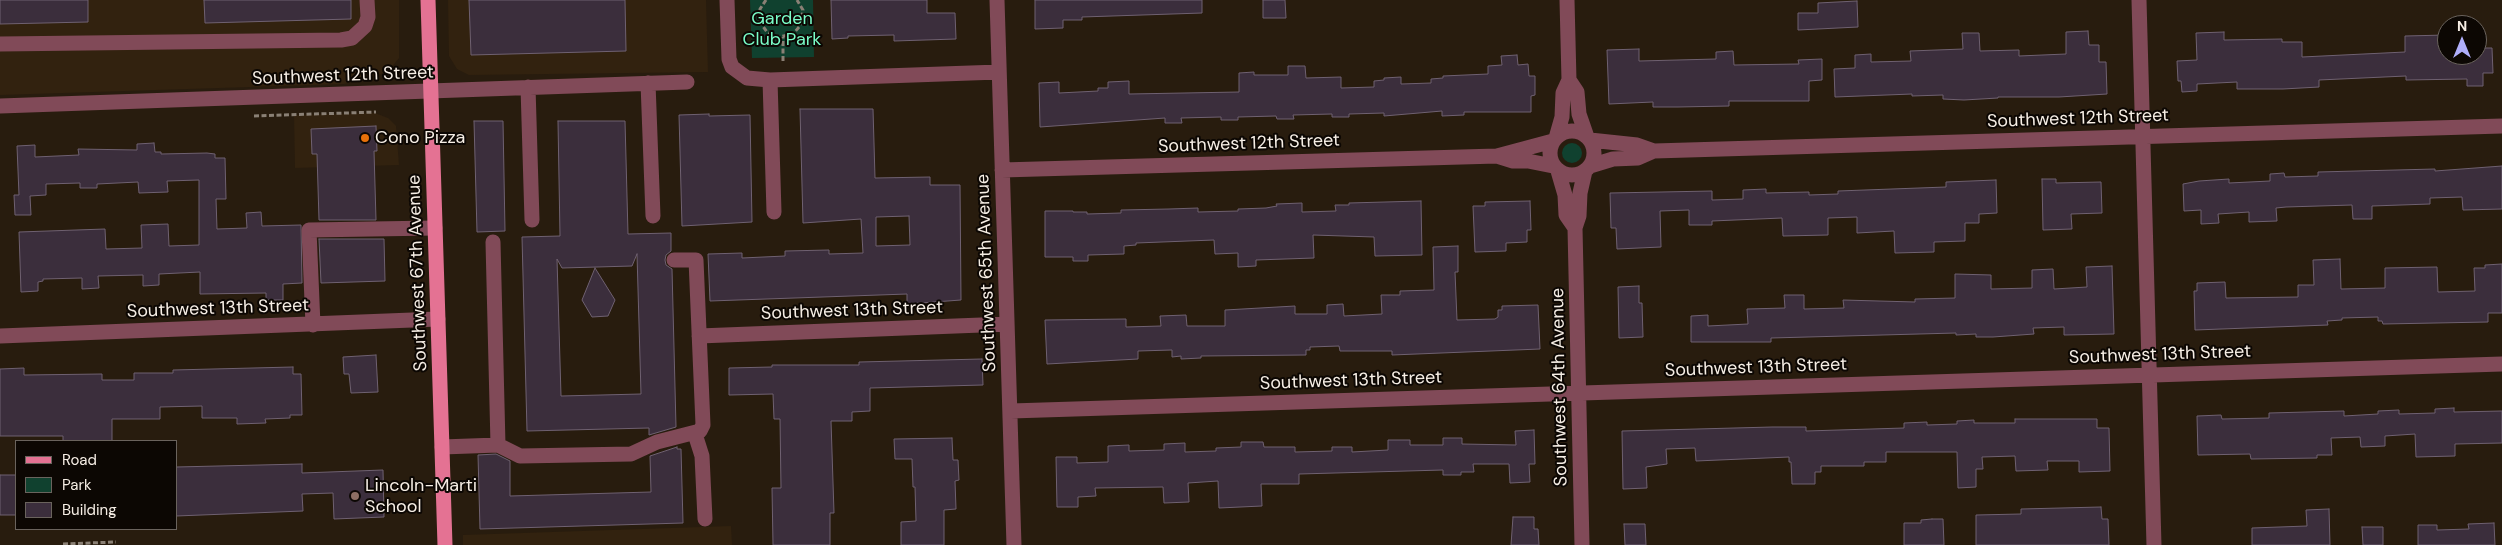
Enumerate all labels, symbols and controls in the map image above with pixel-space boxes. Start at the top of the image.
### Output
park label: Garden Club Park [743,8,821,50]
north arrow [2437,15,2487,65]
text: N [2457,17,2467,35]
street label: Southwest 12th Street [252,62,434,90]
street label: Southwest 12th Street [1987,105,2169,133]
place label: Cono Pizza [375,127,465,149]
street label: Southwest 12th Street [1158,130,1340,158]
marker: Cono Pizza [359,132,371,144]
street label: Southwest 67th Avenue [404,174,432,372]
street label: Southwest 65th Avenue [973,174,1001,372]
street label: Southwest 64th Avenue [1547,288,1573,486]
street label: Southwest 13th Street [126,295,310,323]
street label: Southwest 13th Street [760,297,944,325]
street label: Southwest 13th Street [2068,341,2252,369]
street label: Southwest 13th Street [1664,354,1848,382]
street label: Southwest 13th Street [1259,367,1443,395]
legend [15,440,178,530]
text: Road [62,450,97,470]
text: Park [62,475,92,495]
place label: Lincoln-Marti School [365,475,477,518]
marker: Lincoln-Marti School [349,490,361,502]
text: Building [62,500,117,520]

